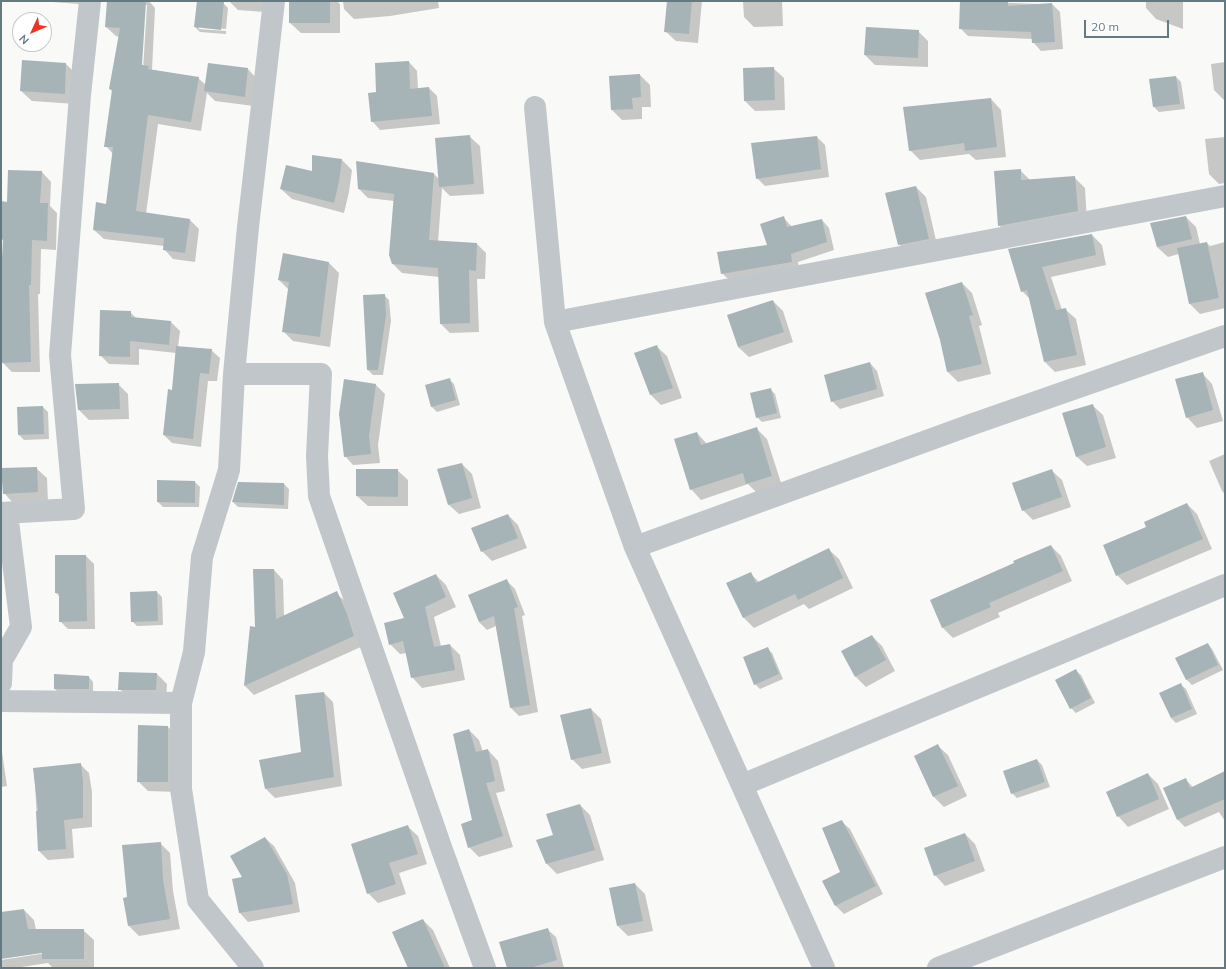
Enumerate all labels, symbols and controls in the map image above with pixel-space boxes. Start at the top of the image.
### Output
north arrow [12,12,52,52]
scale bar [1086,12,1171,38]
text: 20 m [1091,19,1119,34]
text: N [16,32,32,47]

